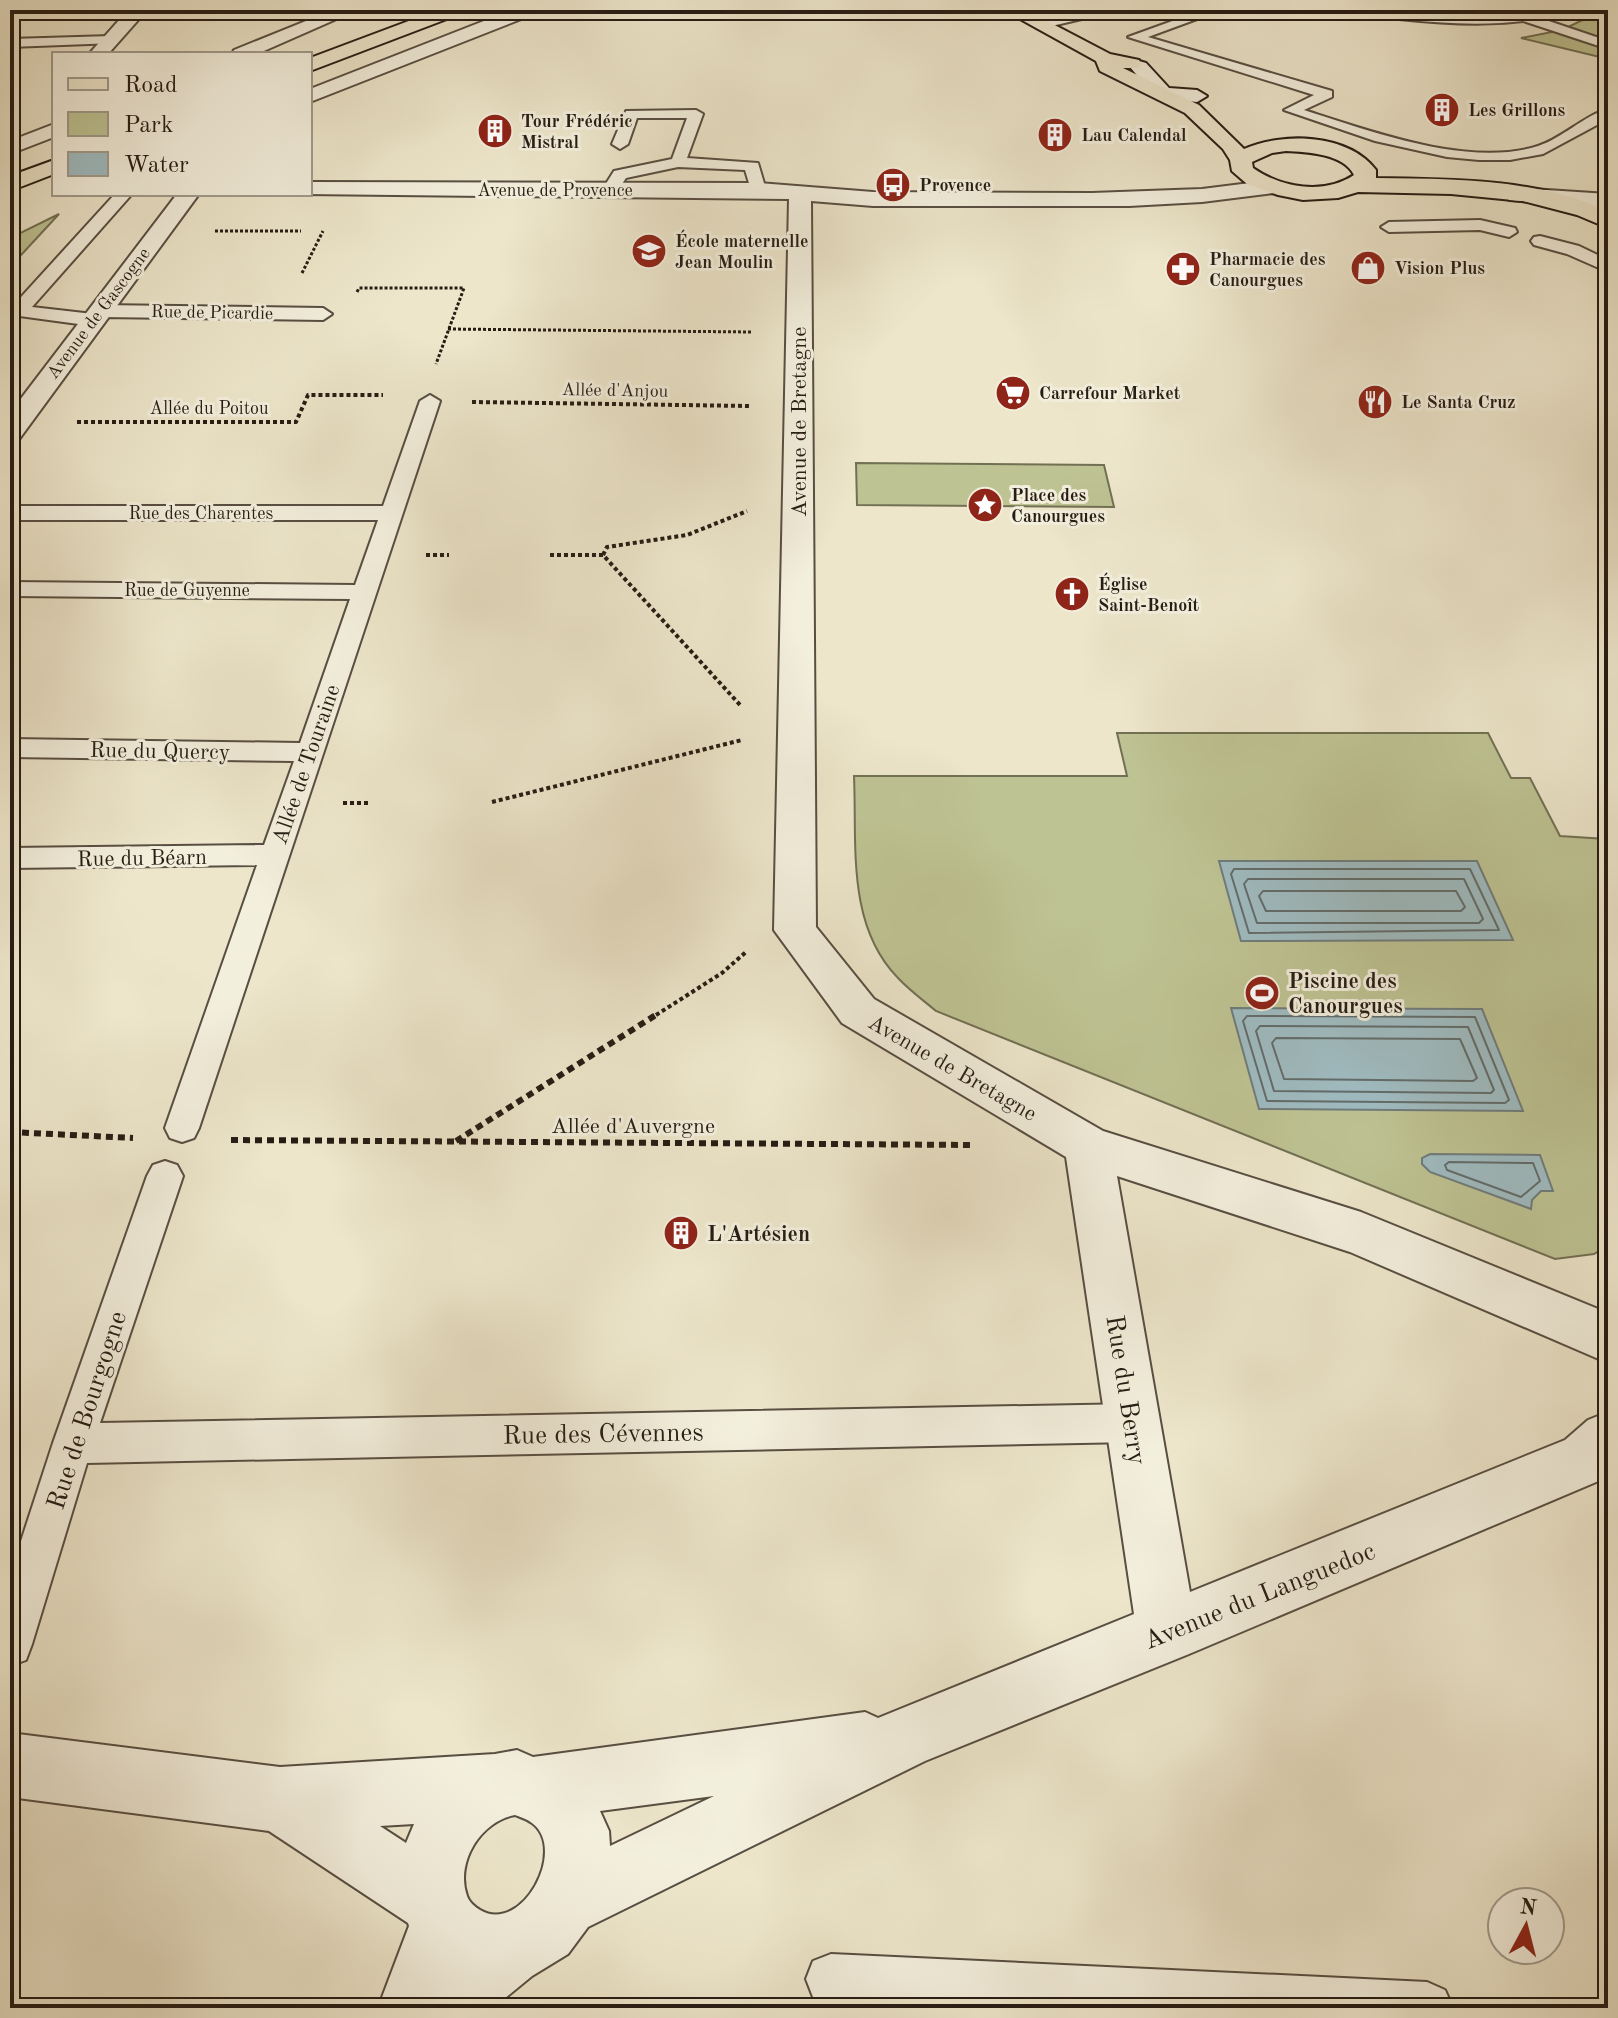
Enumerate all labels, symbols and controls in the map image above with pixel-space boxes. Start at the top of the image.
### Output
legend [52,52,312,196]
text: Road [124,74,177,98]
building icon: Les Grillons [1423,91,1461,129]
place label: Les Grillons [1468,102,1566,120]
building icon: Tour Frédéric Mistral [476,112,514,150]
place label: Tour Frédéric Mistral [521,113,633,152]
text: Park [124,114,173,138]
building icon: Lau Calendal [1036,116,1074,154]
place label: Lau Calendal [1081,127,1187,145]
text: Water [124,154,189,178]
bus stop icon: Provence [874,166,912,204]
place label: Provence [919,177,991,195]
street label: Avenue de Provence [477,182,633,200]
place label: École maternelle Jean Moulin [675,229,809,272]
school or university icon: École maternelle Jean Moulin [630,232,668,270]
street label: Avenue de Gascogne [44,245,154,383]
shop icon: Vision Plus [1349,249,1387,287]
pharmacy icon: Pharmacie des Canourgues [1164,250,1202,288]
place label: Pharmacie des Canourgues [1209,251,1326,290]
place label: Vision Plus [1394,260,1485,278]
street label: Rue de Picardie [151,303,273,323]
street label: Avenue de Bretagne [789,327,811,517]
supermarket icon: Carrefour Market [994,374,1032,412]
street label: Allée d'Anjou [562,381,669,401]
restaurant icon: Le Santa Cruz [1356,383,1394,421]
place label: Carrefour Market [1039,385,1181,403]
place label: Le Santa Cruz [1401,394,1516,412]
street label: Allée du Poitou [149,400,269,418]
place icon: Place des Canourgues [966,486,1004,524]
place label: Place des Canourgues [1011,487,1105,526]
street label: Rue des Charentes [129,505,274,523]
place label: Église Saint-Benoît [1098,572,1200,615]
church icon: Église Saint-Benoît [1053,575,1091,613]
street label: Rue de Guyenne [124,582,250,600]
street label: Allée de Touraine [269,682,345,847]
street label: Rue du Quercy [89,740,231,764]
street label: Rue du Béarn [77,847,207,871]
place label: Piscine des Canourgues [1288,971,1403,1018]
sports icon: Piscine des Canourgues [1243,974,1281,1012]
street label: Avenue de Bretagne [864,1012,1040,1126]
street label: Allée d'Auvergne [551,1116,715,1138]
building icon: L'Artésien [662,1214,700,1252]
place label: L'Artésien [707,1224,810,1246]
street label: Rue de Bourgogne [44,1308,132,1513]
street label: Rue du Berry [1100,1313,1150,1467]
street label: Rue des Cévennes [502,1420,704,1450]
street label: Avenue du Languedoc [1141,1539,1379,1655]
north arrow [1486,1886,1566,1966]
text: N [1519,1896,1538,1920]

